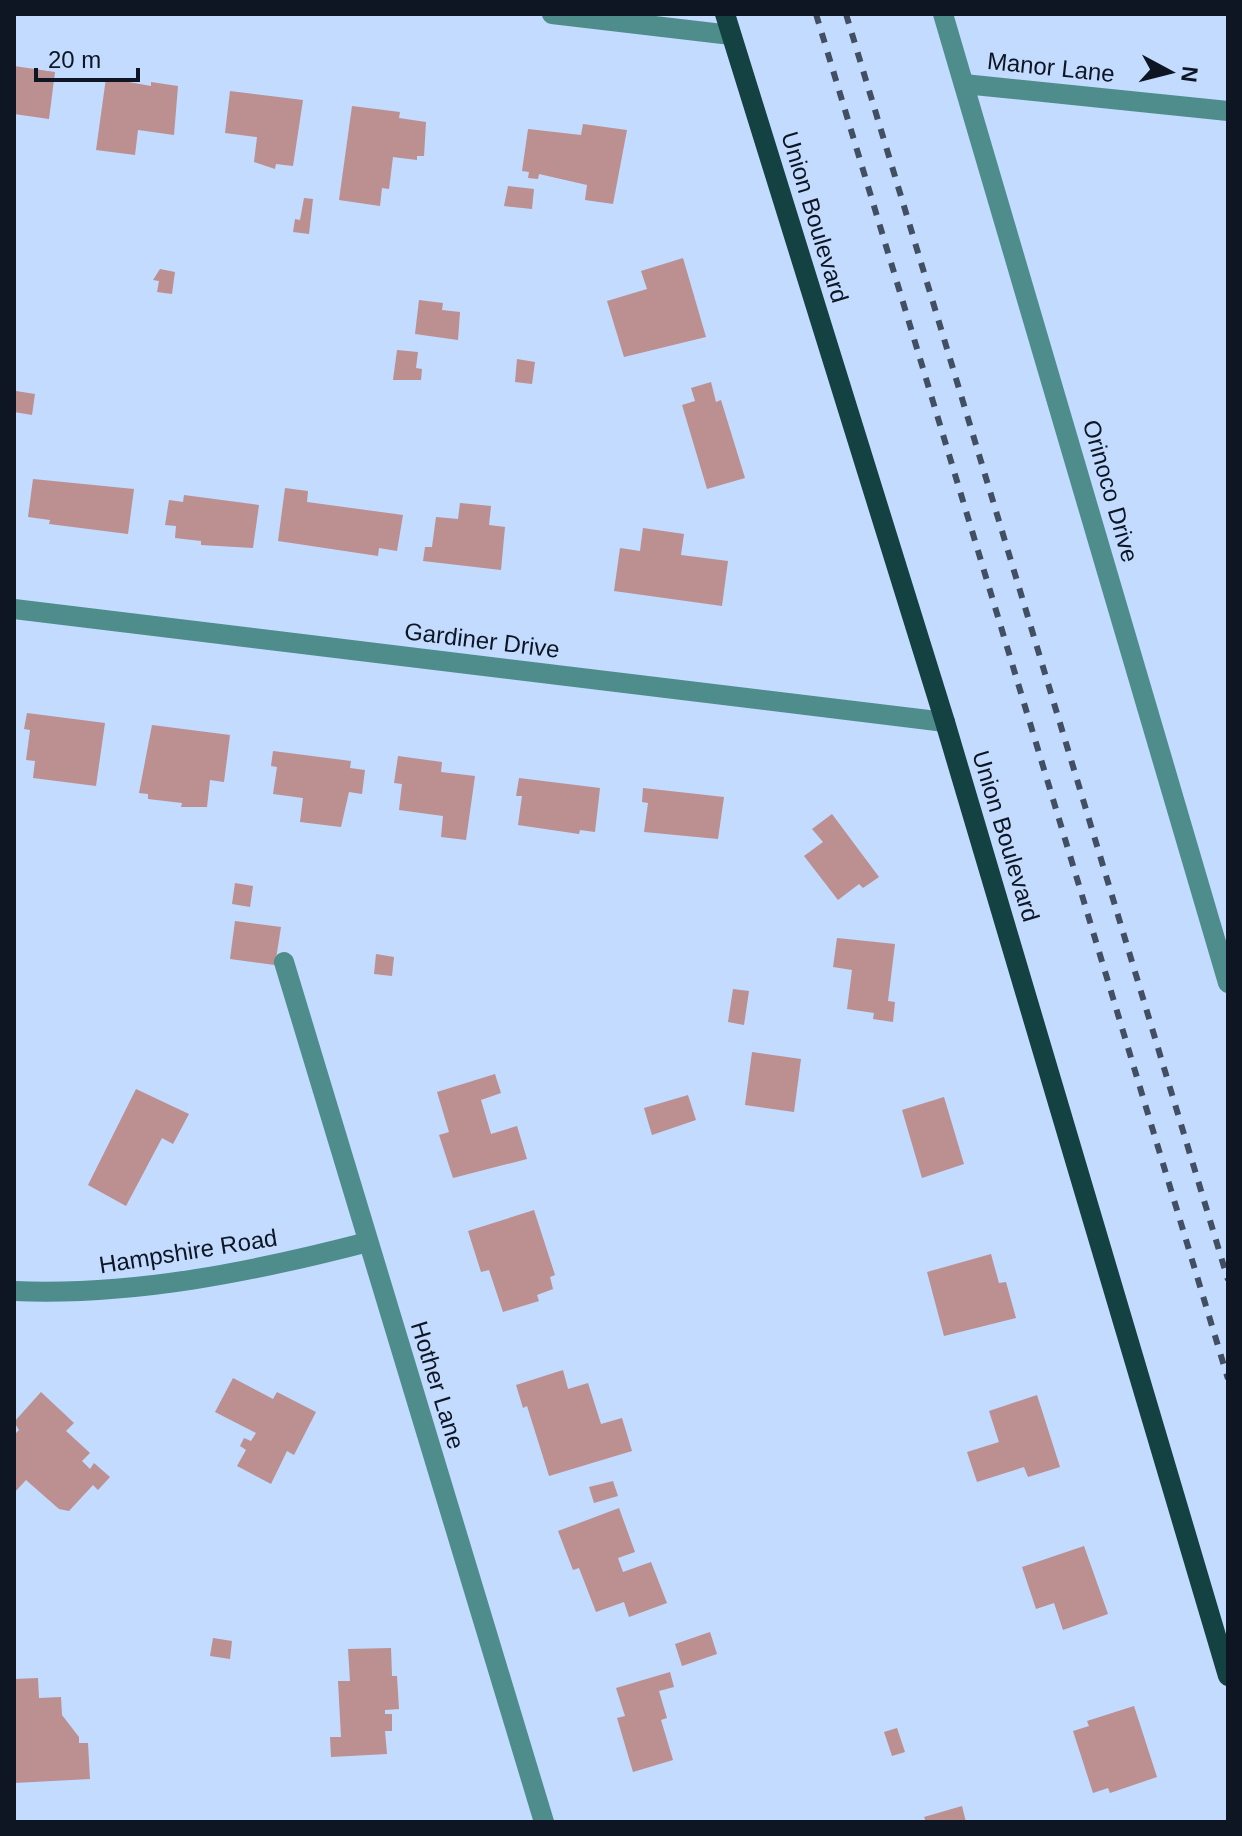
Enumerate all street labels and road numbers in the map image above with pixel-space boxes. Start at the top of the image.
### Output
street label: Manor Lane [986,47,1116,87]
street label: Union Boulevard [776,128,854,306]
street label: Orinoco Drive [1078,417,1144,565]
street label: Gardiner Drive [403,617,561,663]
street label: Union Boulevard [967,747,1045,925]
street label: Hampshire Road [97,1224,279,1278]
street label: Hother Lane [406,1318,470,1452]

